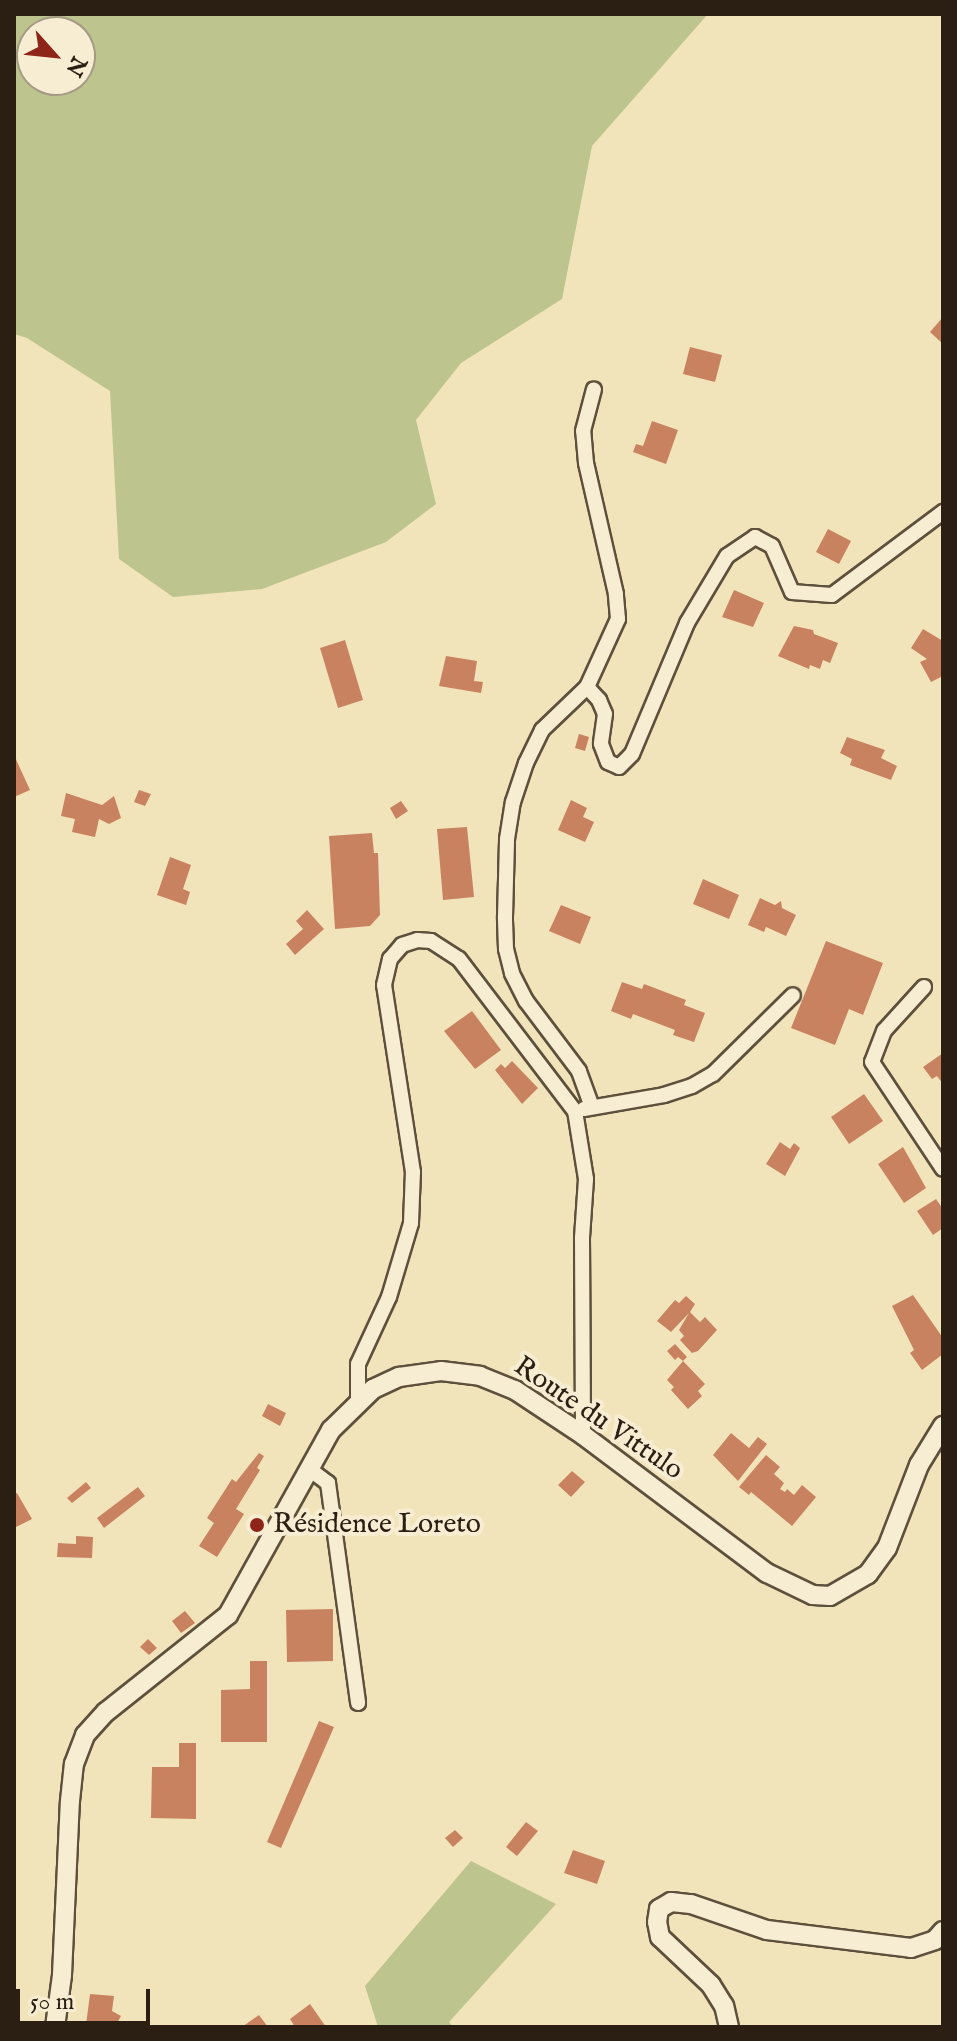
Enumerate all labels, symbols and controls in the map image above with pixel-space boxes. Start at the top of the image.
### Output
north arrow [16,16,96,96]
text: N [59,51,92,81]
street label: Route du Vittulo [507,1350,689,1488]
place label: Résidence Loreto [273,1508,481,1542]
marker: Résidence Loreto [248,1516,266,1534]
scale bar [20,1973,154,2023]
text: 50 m [30,1987,74,2018]

